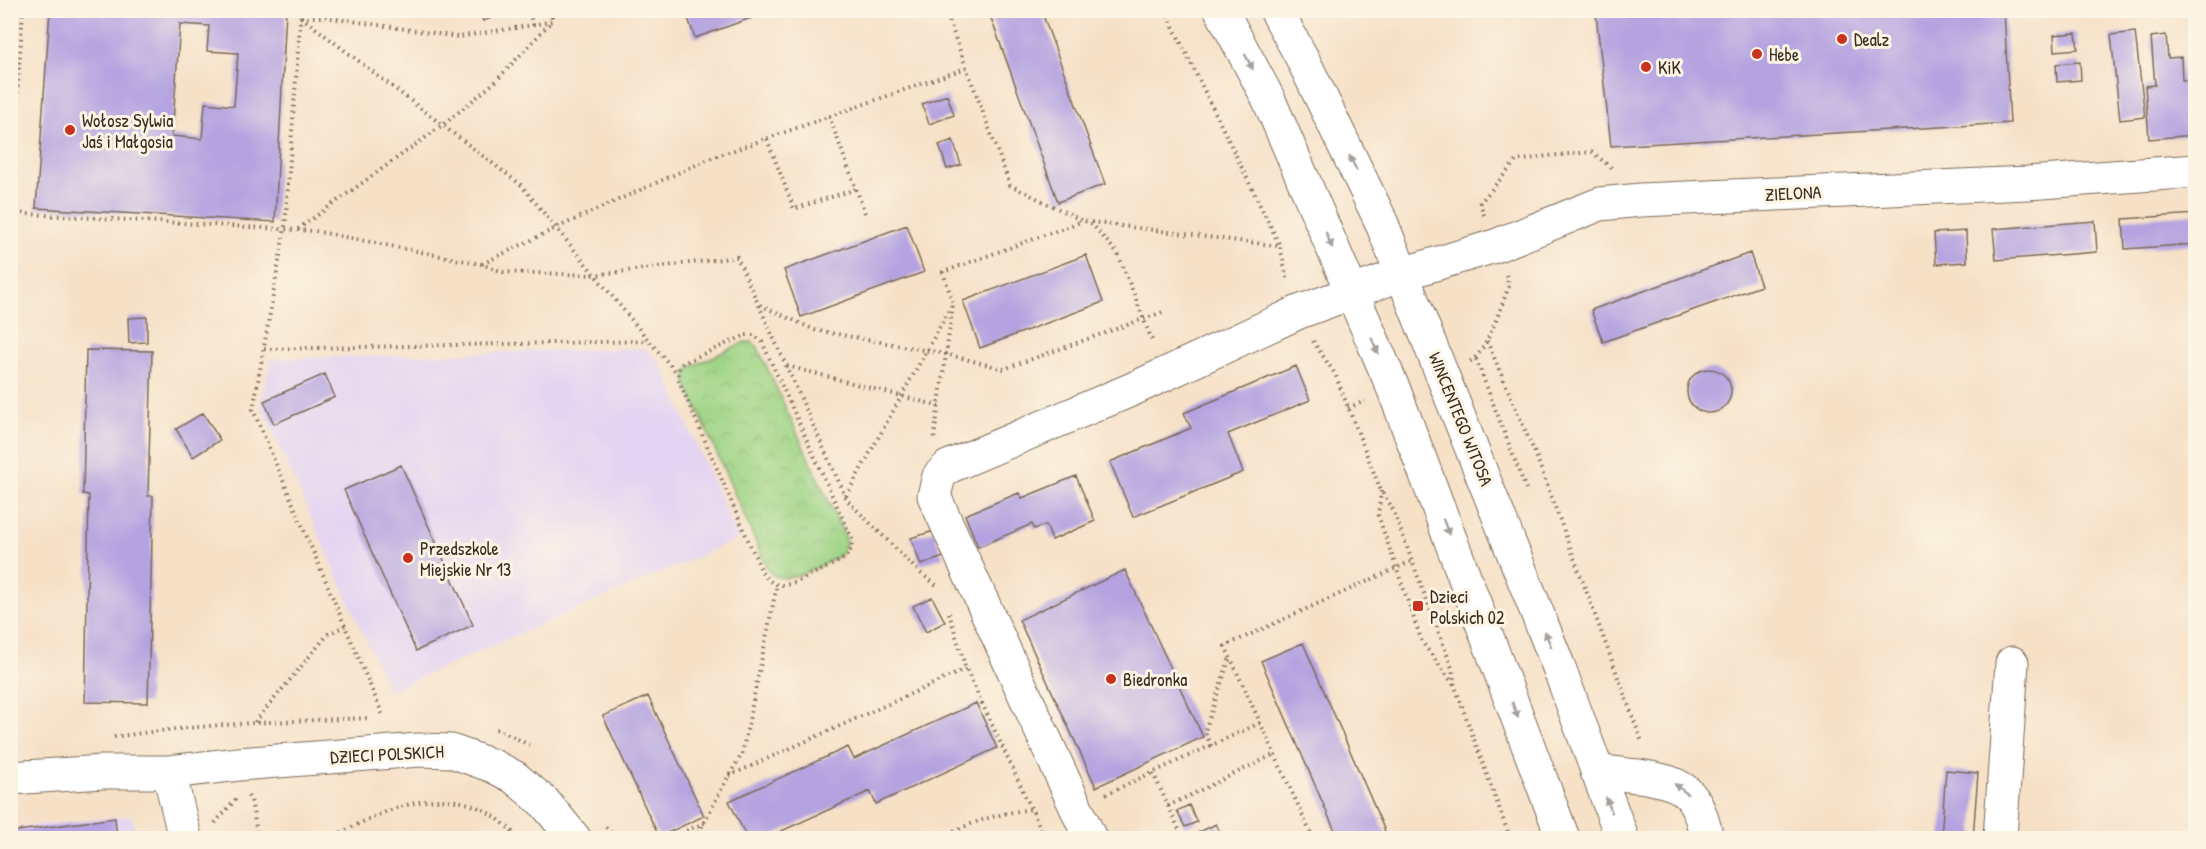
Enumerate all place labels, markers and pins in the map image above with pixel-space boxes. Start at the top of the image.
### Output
place label: Dealz [1854,27,1890,52]
marker: Dealz [1835,32,1849,46]
place label: Hebe [1769,42,1799,67]
marker: Hebe [1750,47,1764,61]
place label: KiK [1658,55,1681,80]
marker: KiK [1639,60,1653,74]
place label: Wołosz Sylwia Jaś i Małgosia [82,108,173,154]
marker: Wołosz Sylwia Jaś i Małgosia [63,123,77,137]
place label: Przedszkole Miejskie Nr 13 [420,536,511,582]
marker: Przedszkole Miejskie Nr 13 [401,551,415,565]
place label: Dzieci Polskich 02 [1430,584,1505,630]
marker: Dzieci Polskich 02 [1411,599,1425,613]
place label: Biedronka [1123,667,1187,692]
marker: Biedronka [1104,672,1118,686]

